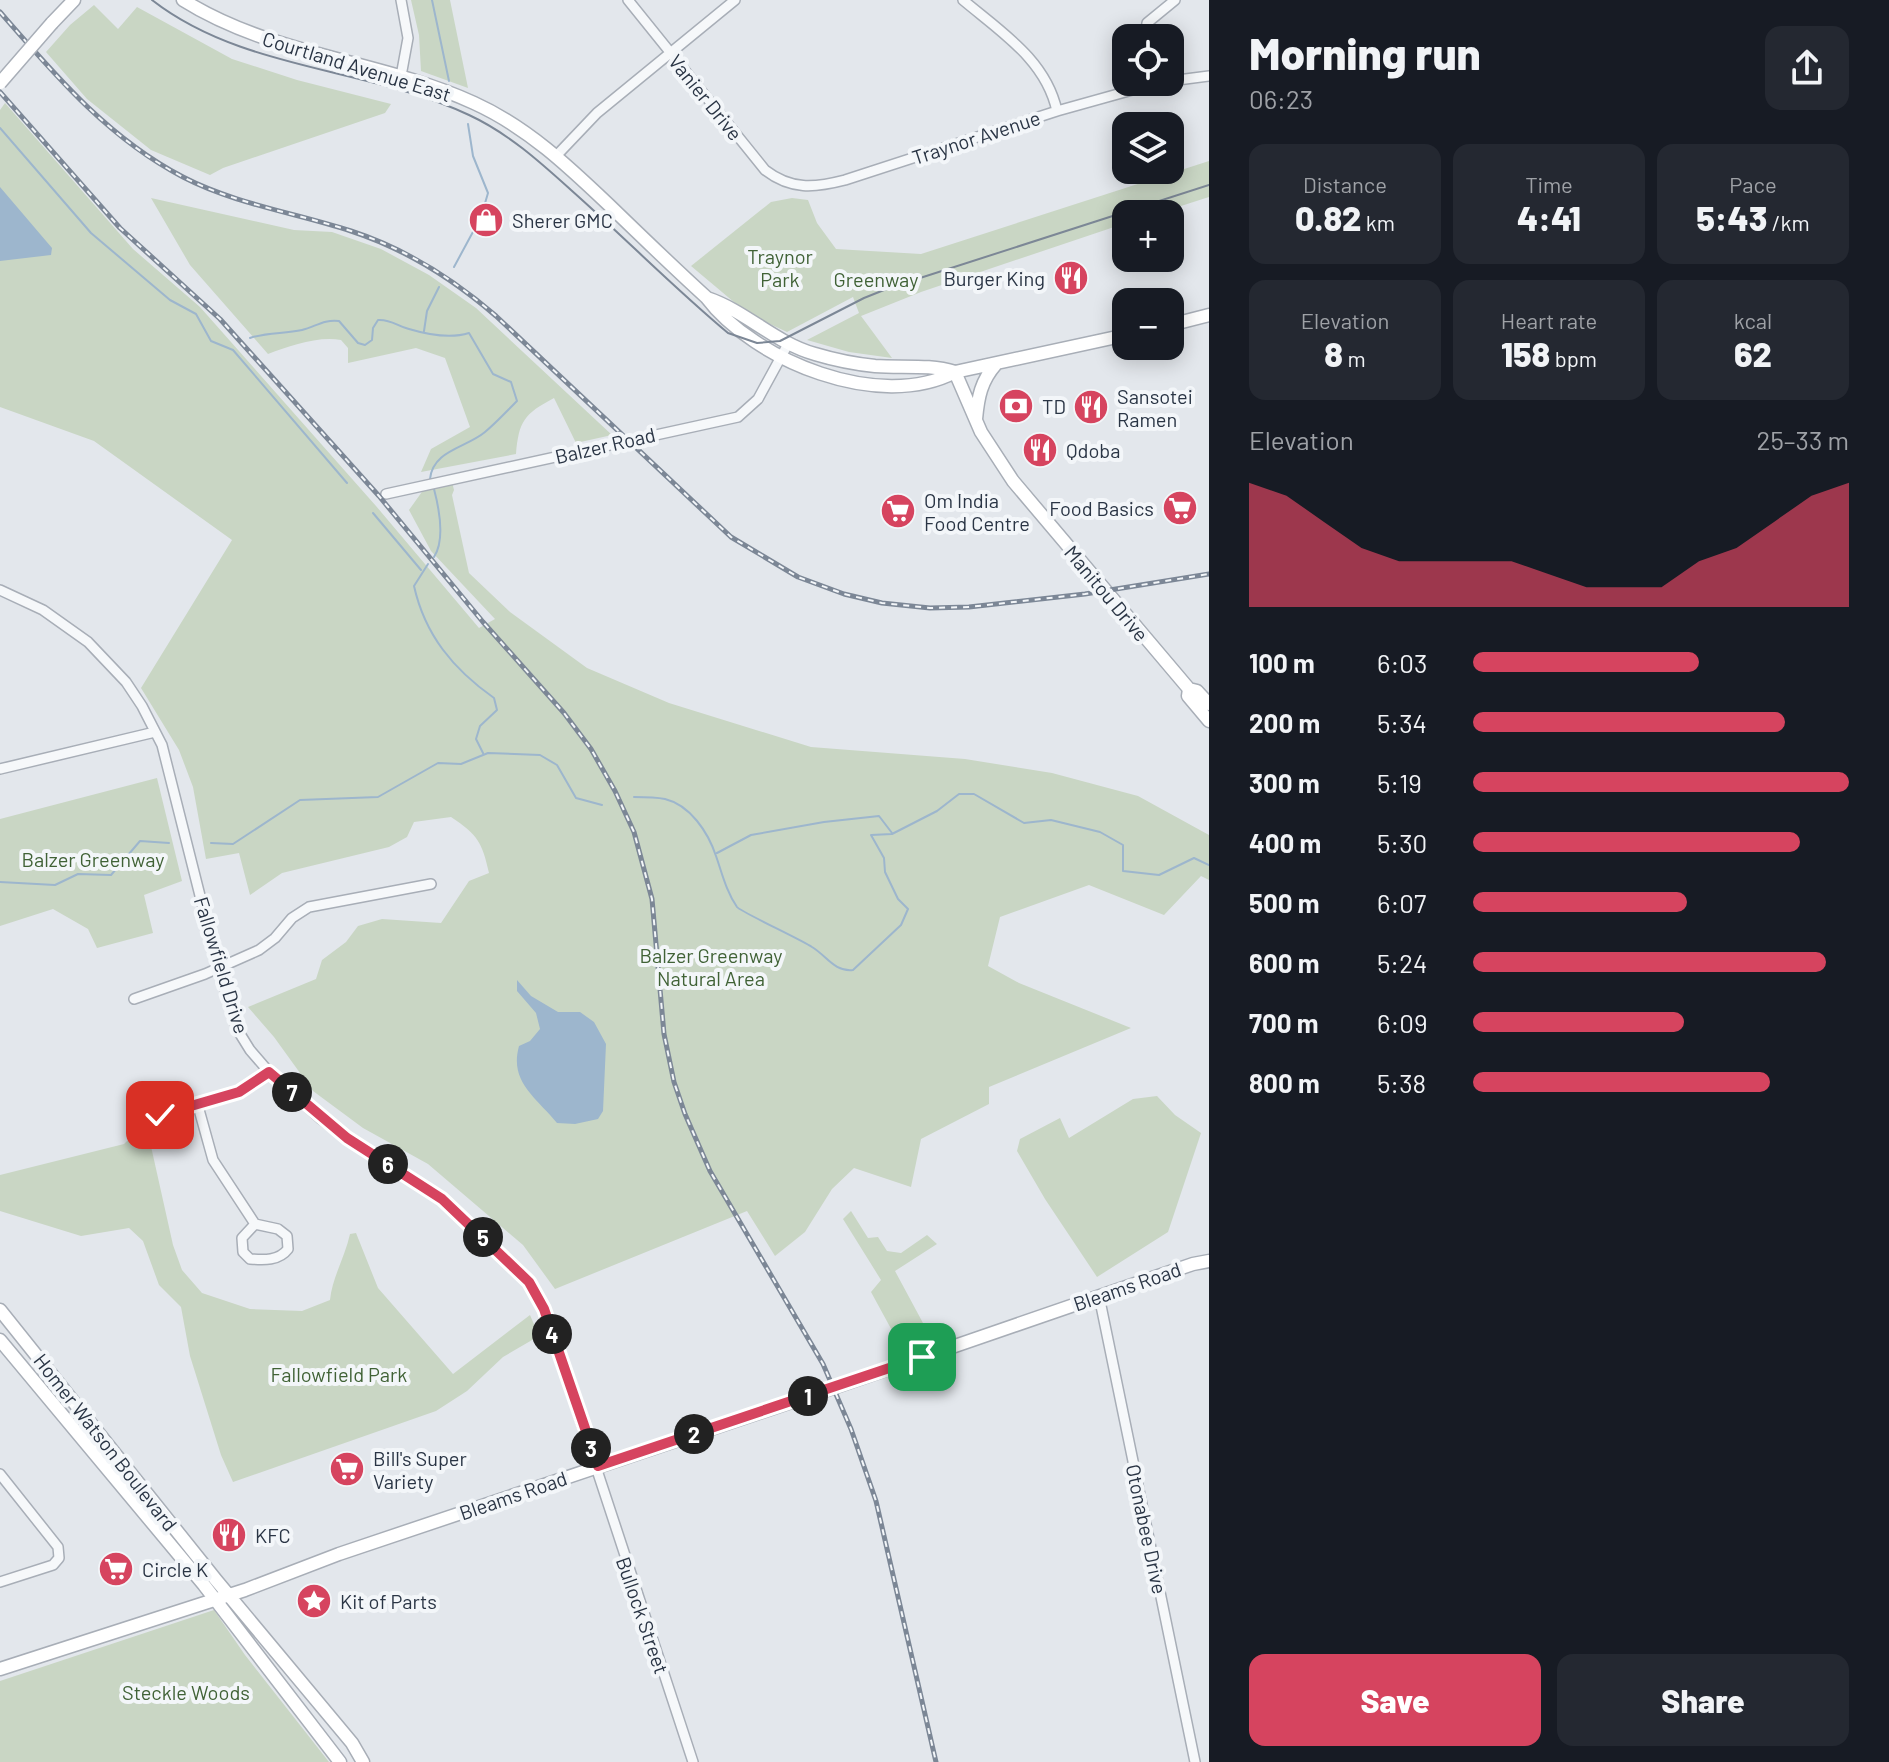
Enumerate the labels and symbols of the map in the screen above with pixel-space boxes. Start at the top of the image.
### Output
street label: Courtland Avenue East [260,26,454,106]
street label: Vanier Drive [664,49,748,145]
street label: Traynor Avenue [909,105,1043,169]
shop icon: Sherer GMC [467,201,505,239]
place label: Sherer GMC [512,208,613,232]
park label: Traynor Park [747,244,813,291]
restaurant icon: Burger King [1052,259,1090,297]
place label: Burger King [944,266,1045,290]
park label: Greenway [834,267,918,291]
place label: Sansotei Ramen [1117,384,1193,431]
bank icon: TD [997,387,1035,425]
restaurant icon: Sansotei Ramen [1072,388,1110,426]
place label: TD [1042,394,1066,418]
street label: Balzer Road [552,422,658,468]
restaurant icon: Qdoba [1021,431,1059,469]
place label: Qdoba [1066,438,1120,462]
place label: Om India Food Centre [924,488,1030,535]
supermarket icon: Food Basics [1161,489,1199,527]
supermarket icon: Om India Food Centre [879,492,917,530]
place label: Food Basics [1049,496,1154,520]
street label: Manitou Drive [1060,540,1154,646]
park label: Balzer Greenway [22,847,164,871]
street label: Fallowfield Drive [190,894,254,1036]
park label: Balzer Greenway Natural Area [640,943,782,990]
pin: 7 [272,1072,312,1112]
pin [126,1081,194,1149]
pin: 6 [368,1144,408,1184]
pin: 5 [463,1217,503,1257]
street label: Bleams Road [1070,1256,1184,1316]
pin: 4 [532,1314,572,1354]
pin [888,1323,956,1391]
street label: Homer Watson Boulevard [29,1349,183,1535]
park label: Fallowfield Park [271,1362,407,1386]
pin: 1 [788,1376,828,1416]
pin: 2 [674,1414,714,1454]
pin: 3 [571,1428,611,1468]
place label: Bill's Super Variety [373,1446,467,1493]
supermarket icon: Bill's Super Variety [328,1450,366,1488]
street label: Otonabee Drive [1122,1462,1172,1596]
street label: Bleams Road [456,1465,570,1525]
restaurant icon: KFC [210,1516,248,1554]
place label: KFC [255,1523,291,1547]
supermarket icon: Circle K [97,1550,135,1588]
street label: Bullock Street [612,1553,674,1677]
place label: Circle K [142,1557,208,1581]
place icon: Kit of Parts [295,1582,333,1620]
place label: Kit of Parts [340,1589,437,1613]
park label: Steckle Woods [122,1680,250,1704]

